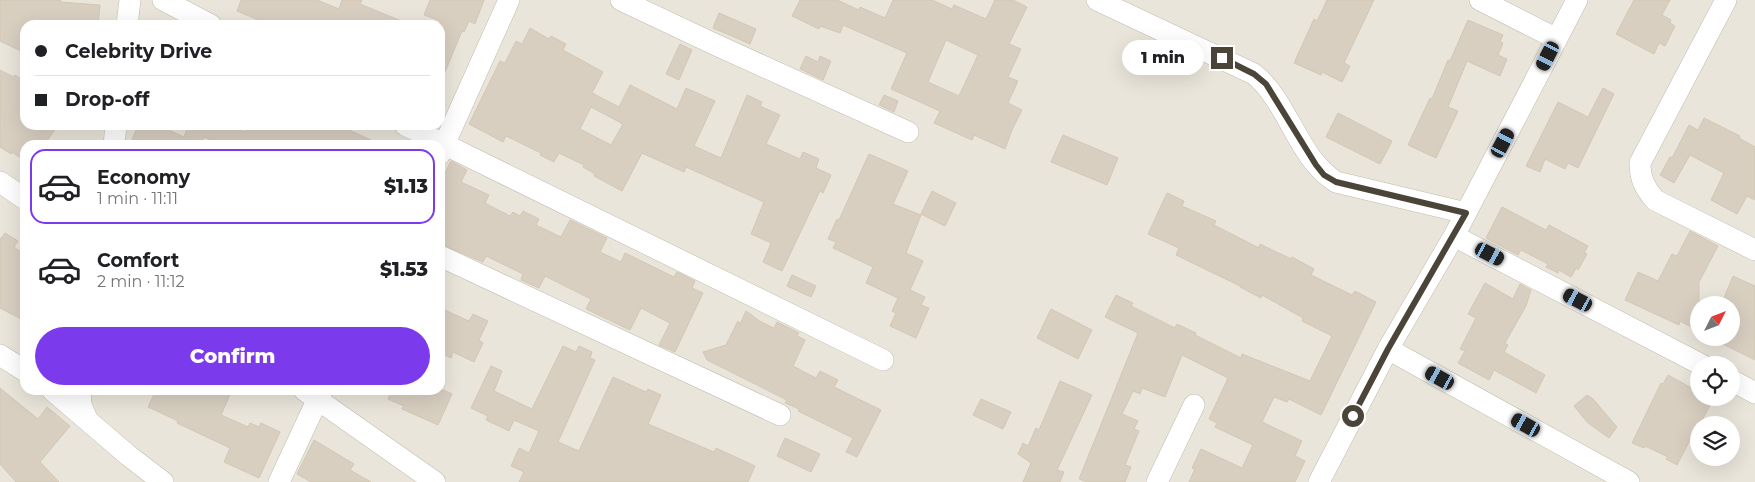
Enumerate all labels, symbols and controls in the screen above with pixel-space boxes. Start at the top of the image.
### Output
car [1534,39,1561,73]
text: Celebrity Drive [65,40,212,63]
callout: 1 min [1122,40,1204,76]
route end [1211,47,1233,69]
text: 1 min [1141,48,1185,67]
text: Drop-off [65,88,149,111]
car [1489,126,1516,160]
icon: car [37,164,82,209]
text: Economy [97,166,190,189]
text: $1.13 [384,175,428,198]
text: 1 min · 11:11 [97,189,178,208]
car [1473,240,1506,268]
icon: car [37,247,82,292]
text: Comfort [97,249,179,272]
text: $1.53 [380,258,428,281]
text: 2 min · 11:12 [97,272,185,291]
car [1561,286,1594,314]
north arrow [1690,296,1740,346]
map controls [1690,296,1740,466]
button: Confirm [35,327,430,385]
button: locate [1690,356,1740,406]
car [1423,364,1456,392]
route start [1342,405,1364,427]
car [1509,411,1542,439]
button: layers [1690,416,1740,466]

